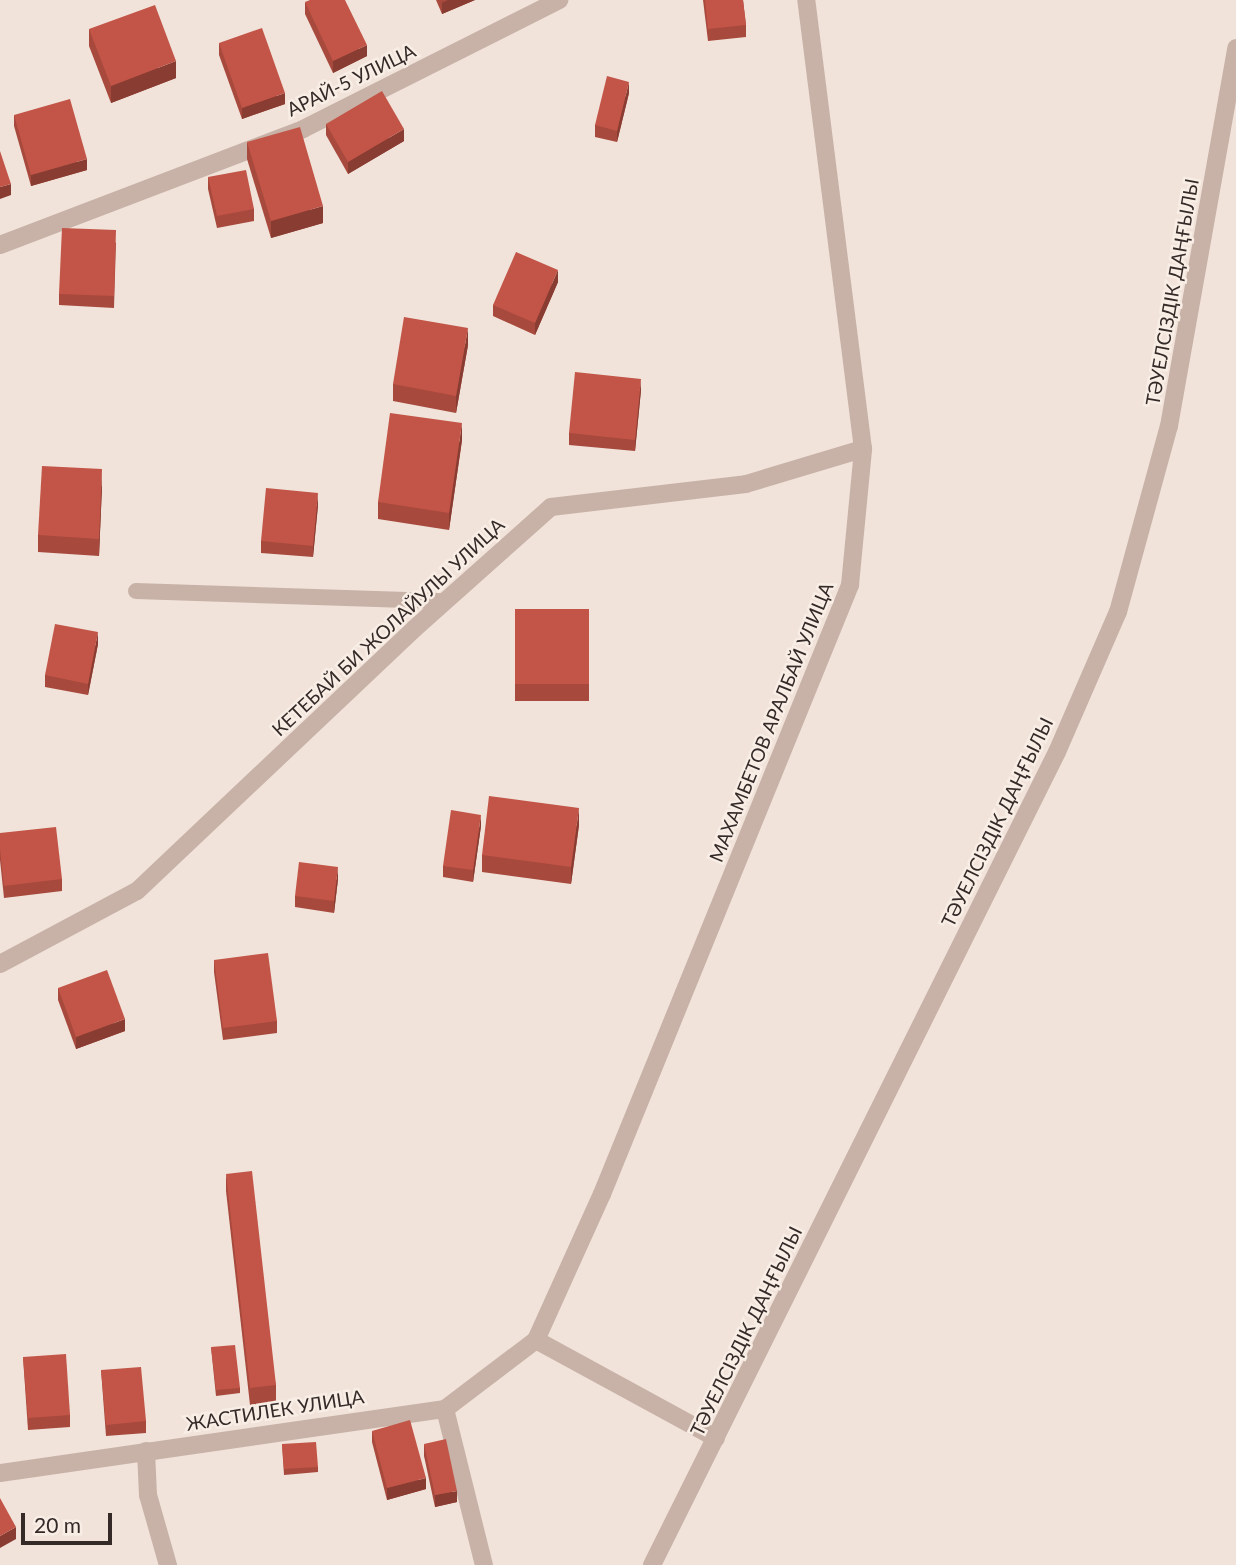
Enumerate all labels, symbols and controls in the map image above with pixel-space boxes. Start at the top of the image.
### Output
street label: АРАЙ-5 УЛИЦА [283,39,419,121]
street label: ТӘУЕЛСІЗДІК ДАҢҒЫЛЫ [1141,177,1203,407]
street label: КЕТЕБАЙ БИ ЖОЛАЙУЛЫ УЛИЦА [267,513,509,741]
street label: МАХАМБЕТОВ АРАЛБАЙ УЛИЦА [704,579,838,865]
street label: ТӘУЕЛСІЗДІК ДАҢҒЫЛЫ [936,714,1058,930]
street label: ТӘУЕЛСІЗДІК ДАҢҒЫЛЫ [685,1223,807,1439]
street label: ЖАСТИЛЕК УЛИЦА [184,1385,366,1435]
scale bar [24,1498,116,1542]
text: 20 m [34,1512,81,1537]

